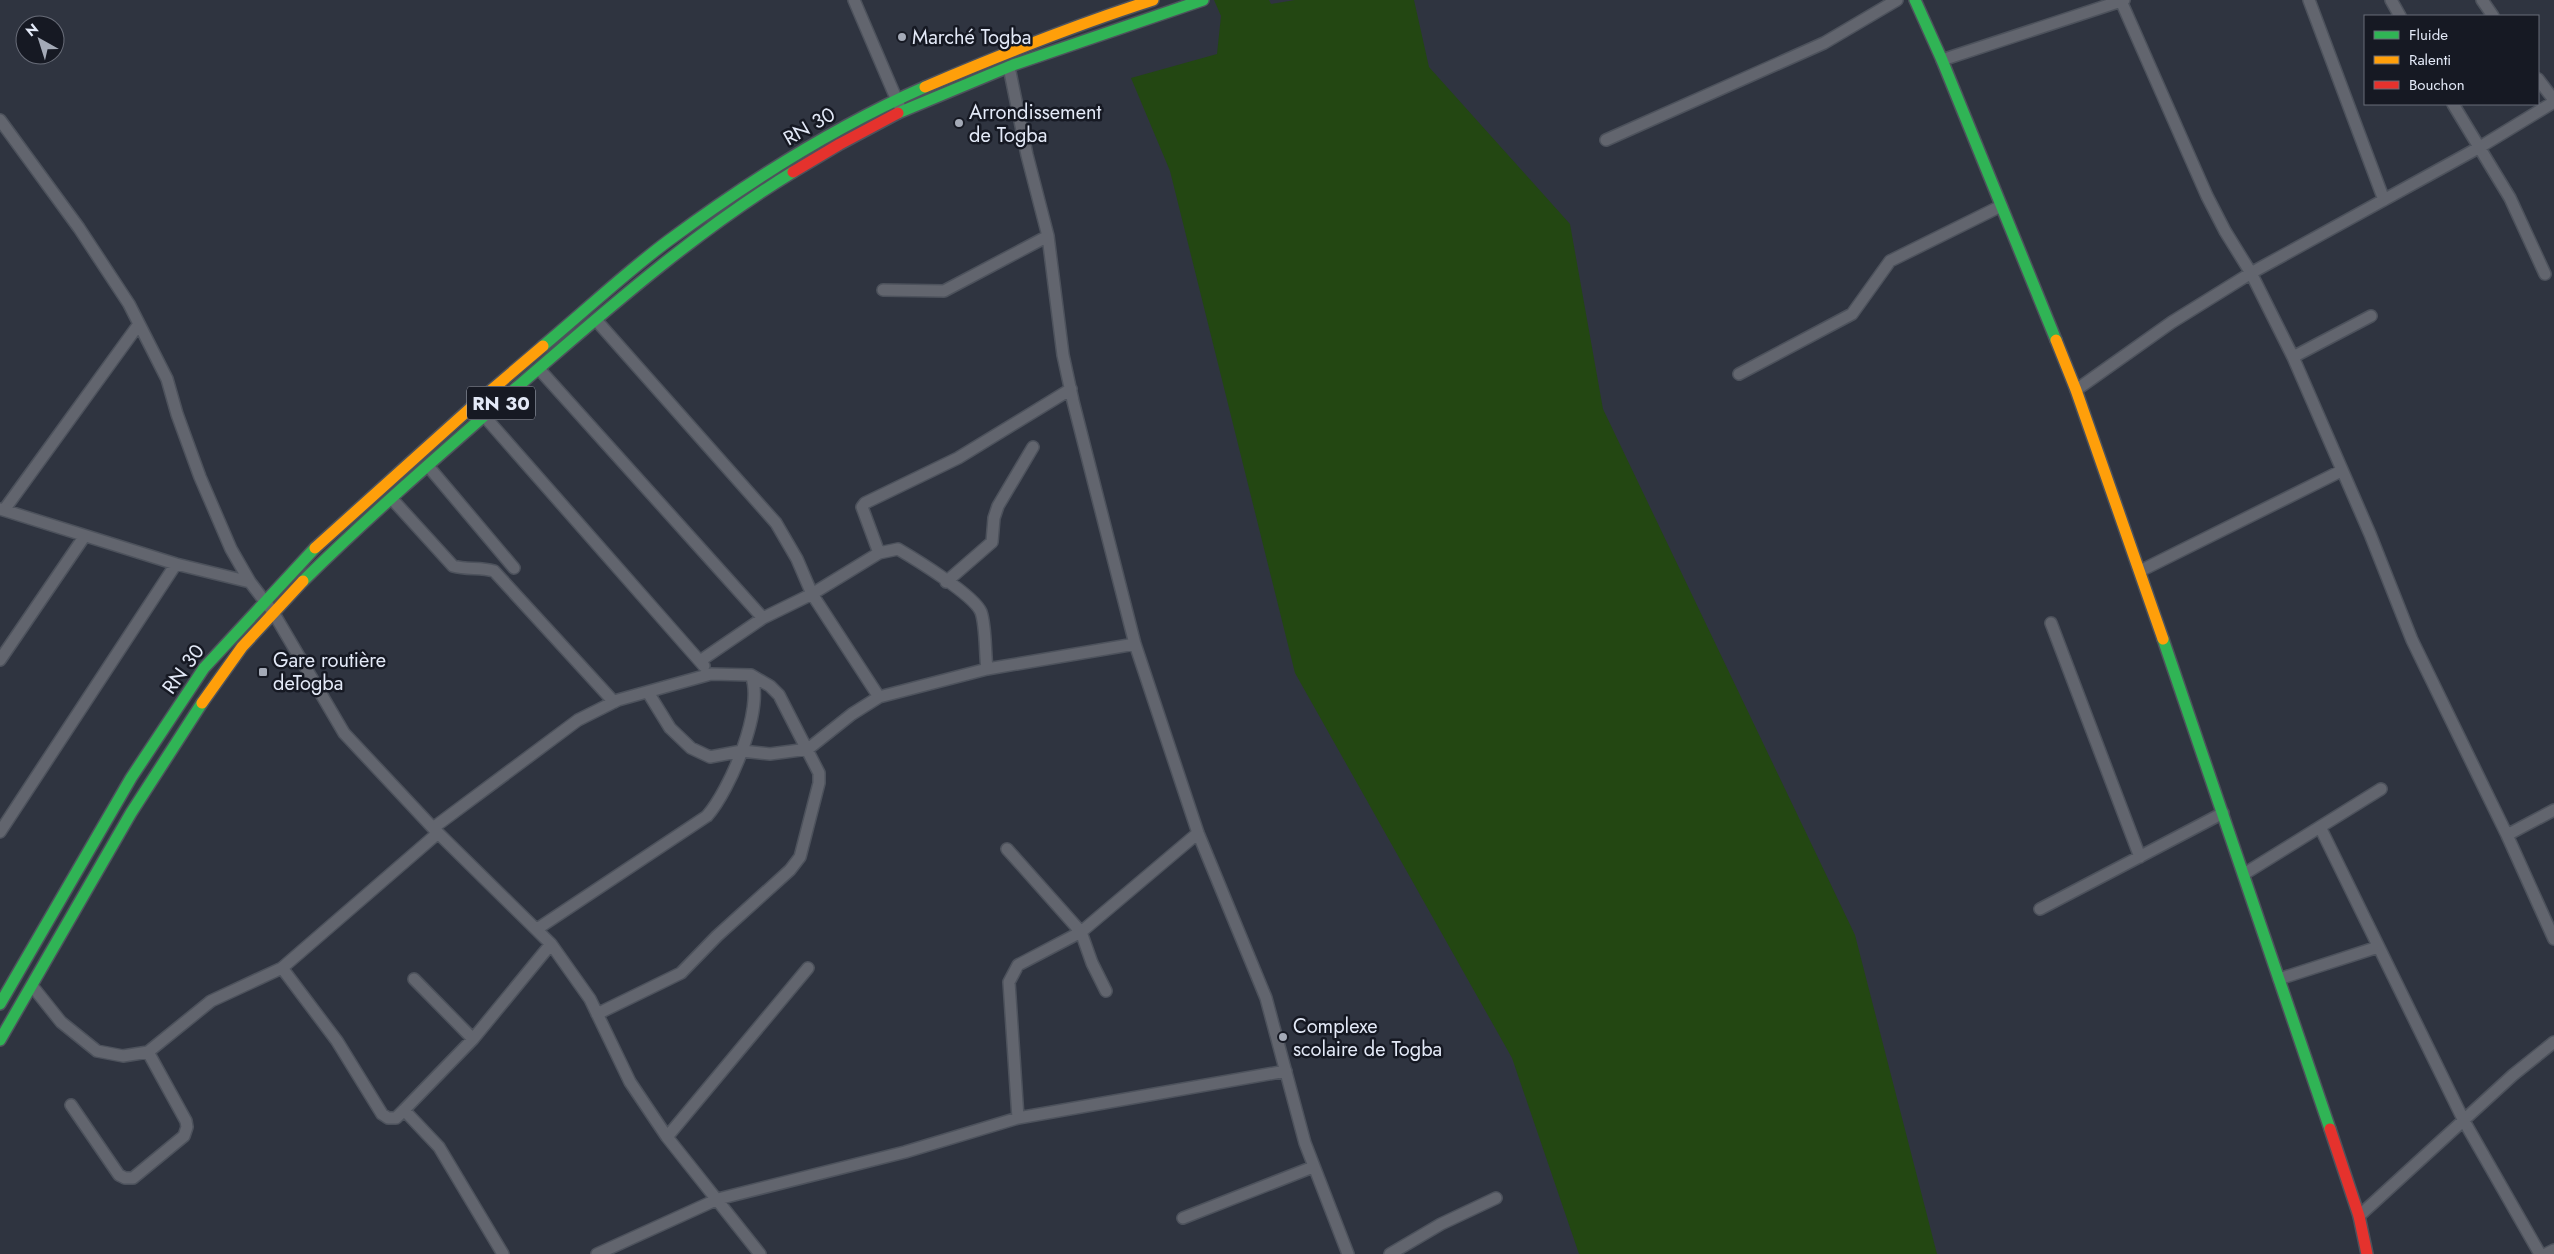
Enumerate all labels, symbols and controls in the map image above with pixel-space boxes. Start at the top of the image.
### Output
north arrow [15,15,65,65]
legend [2364,15,2539,105]
text: N [21,19,42,41]
place label: Marché Togba [912,23,1031,52]
text: Fluide [2409,24,2448,46]
marker: Marché Togba [896,31,908,43]
text: Ralenti [2409,49,2451,71]
text: Bouchon [2409,74,2465,96]
place label: Arrondissement de Togba [969,98,1101,150]
street label: RN 30 [778,100,841,153]
marker: Arrondissement de Togba [953,117,965,129]
road number: RN 30 [467,386,535,419]
street label: RN 30 [155,638,211,700]
place label: Gare routière deTogba [273,646,386,698]
marker: Gare routière deTogba [257,666,269,678]
place label: Complexe scolaire de Togba [1293,1012,1442,1064]
marker: Complexe scolaire de Togba [1277,1031,1289,1043]

